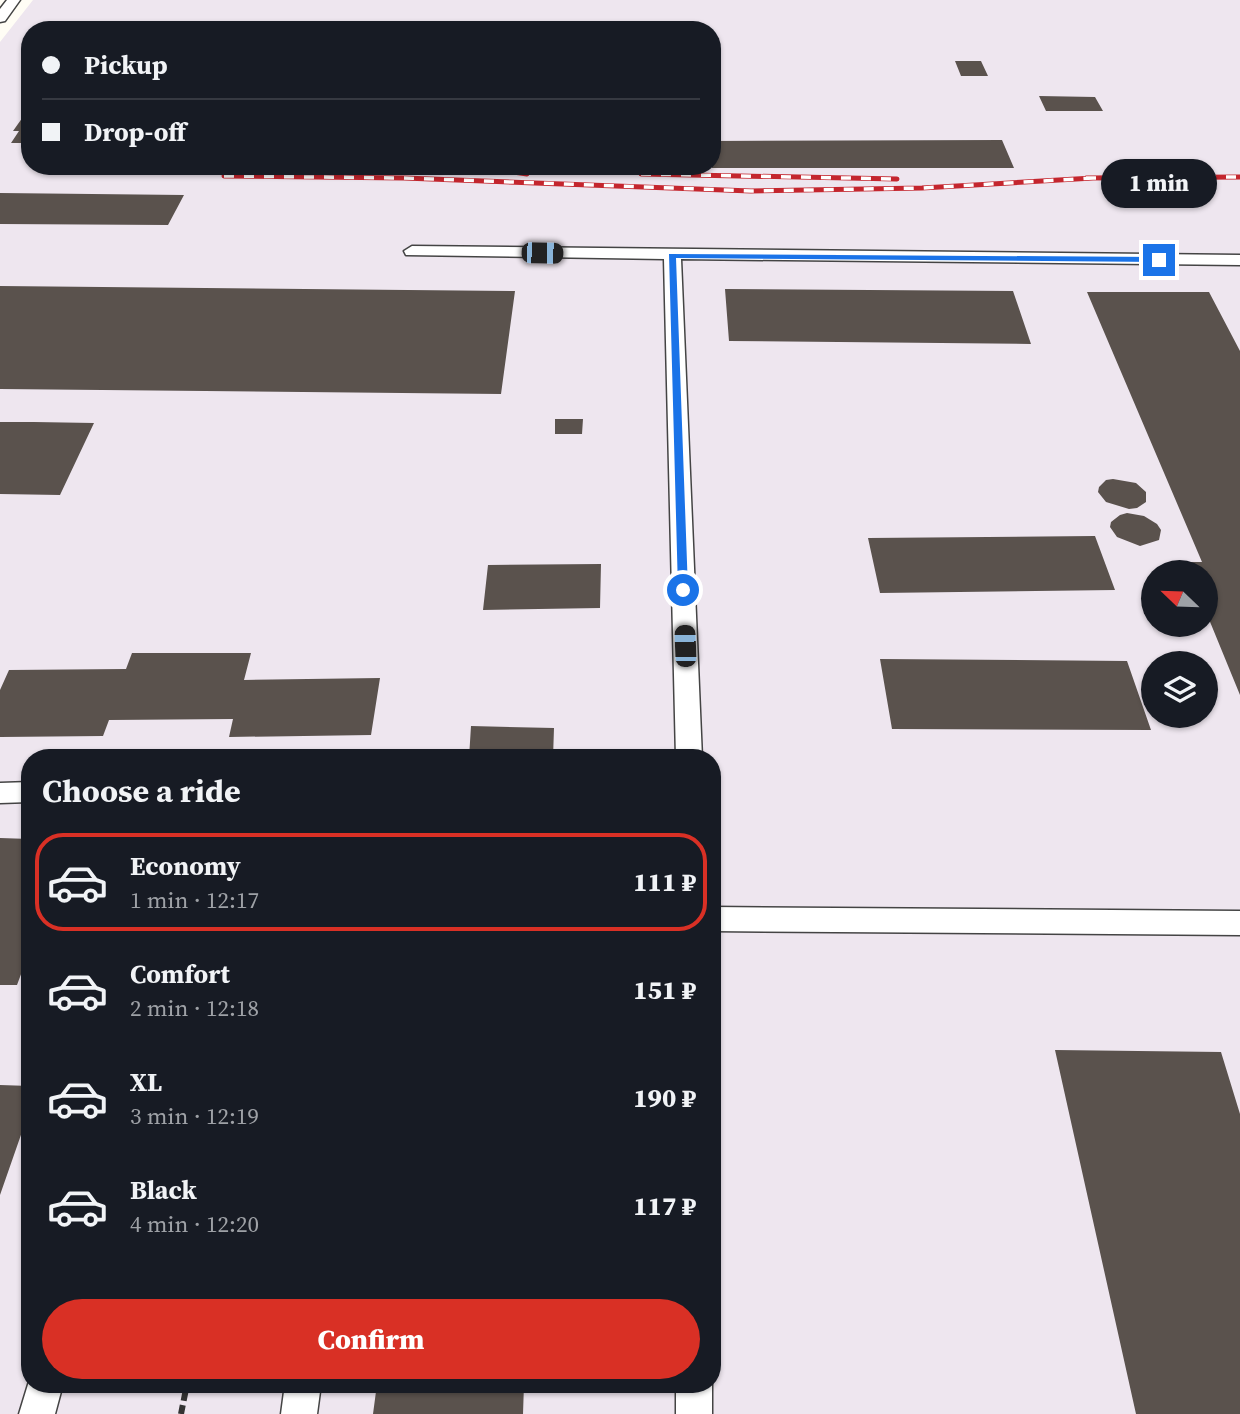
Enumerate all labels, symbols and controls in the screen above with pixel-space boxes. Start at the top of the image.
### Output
text: Pickup [84,47,168,83]
text: Drop-off [84,114,186,150]
callout: 1 min [1101,159,1217,208]
text: 1 min [1129,167,1189,199]
car [521,242,564,264]
route end [1143,244,1175,276]
north arrow [1141,560,1218,637]
map controls [1141,560,1218,728]
route start [667,574,699,606]
car [674,625,697,667]
button: layers [1141,651,1218,728]
text: Choose a ride [42,769,241,813]
text: Economy [130,848,241,884]
icon: car [46,851,109,914]
text: 111 ₽ [633,864,696,900]
text: 1 min · 12:17 [130,884,259,916]
text: Comfort [130,956,230,992]
icon: car [46,959,109,1022]
text: 151 ₽ [633,972,696,1008]
text: 2 min · 12:18 [130,992,259,1024]
text: XL [130,1064,162,1100]
icon: car [46,1067,109,1130]
text: 190 ₽ [633,1080,696,1116]
text: 3 min · 12:19 [130,1100,259,1132]
text: Black [130,1172,197,1208]
icon: car [46,1175,109,1238]
text: 117 ₽ [633,1188,696,1224]
text: 4 min · 12:20 [130,1208,259,1240]
button: Confirm [42,1299,700,1379]

